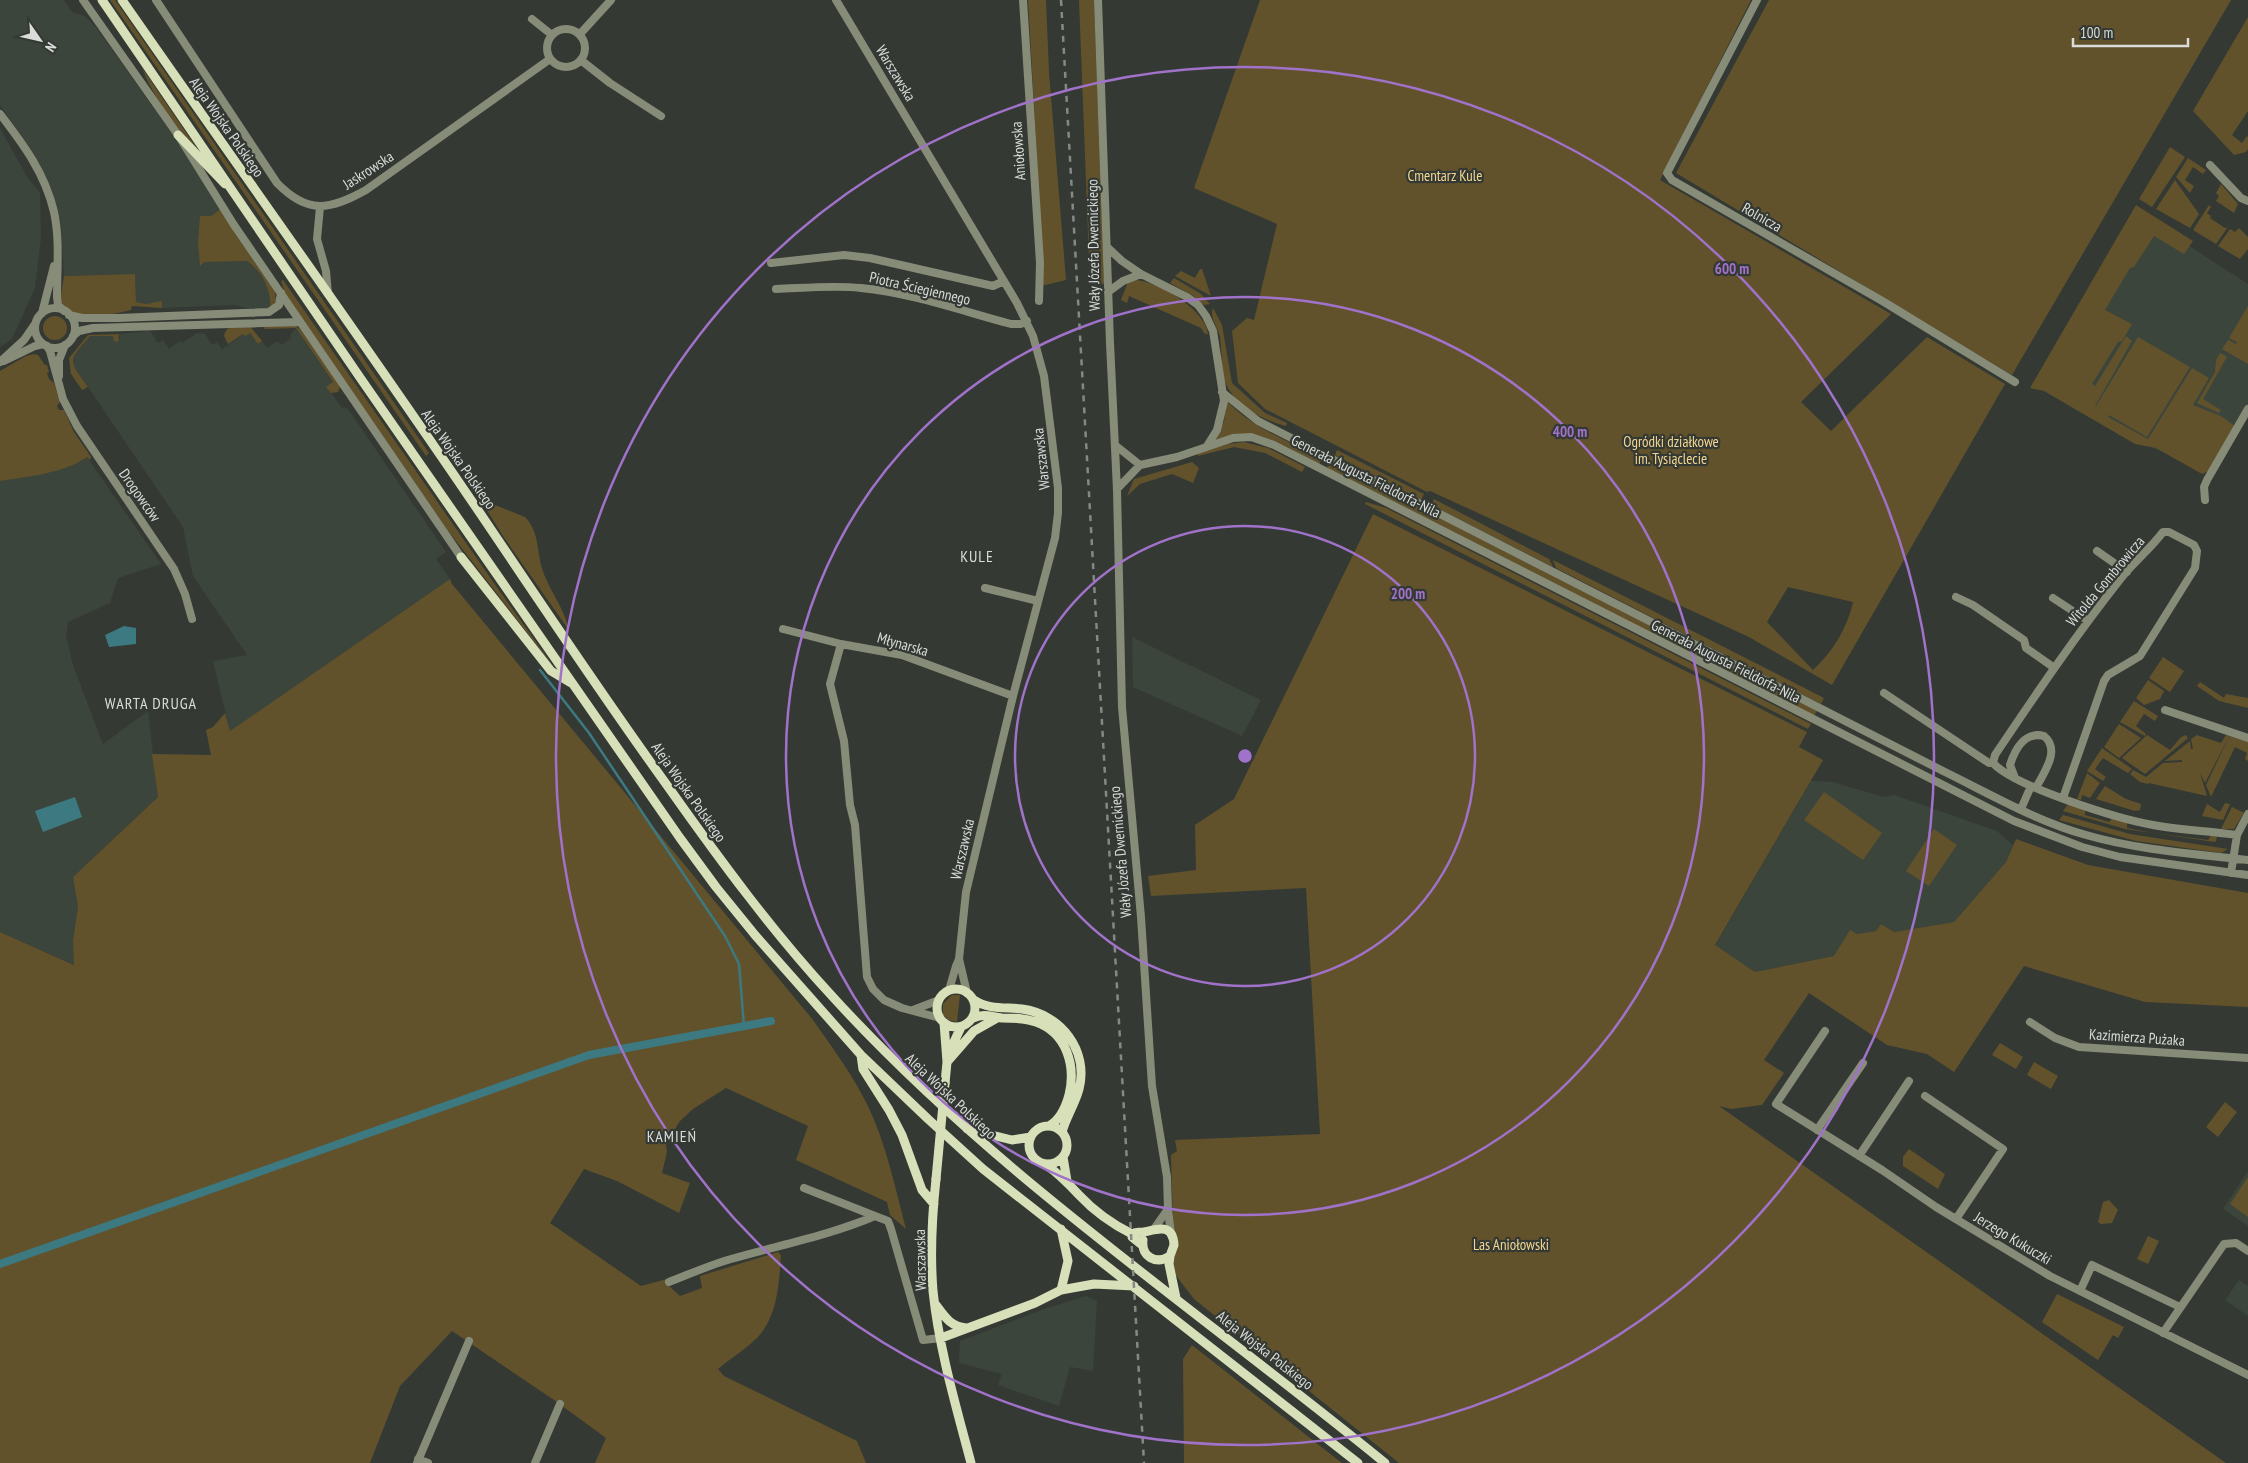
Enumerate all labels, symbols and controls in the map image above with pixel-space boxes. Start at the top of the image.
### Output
north arrow [15,15,65,65]
scale bar [2073,15,2188,47]
text: 100 m [2080,23,2113,42]
text: N [41,39,60,55]
street label: Warszawska [872,42,920,104]
street label: Aleja Wojska Polskiego [185,73,269,181]
street label: Aniołowska [1006,121,1030,181]
street label: Jaskrowska [338,147,397,194]
park label: Cmentarz Kule [1408,166,1482,185]
street label: Wały Józefa Dwernickiego [1082,179,1104,311]
street label: Rolnicza [1739,198,1785,236]
text: 600 m [1715,259,1749,278]
street label: Piotra Ściegiennego [868,267,972,309]
street label: Aleja Wojska Polskiego [417,405,501,513]
text: 400 m [1553,422,1587,441]
street label: Warszawska [1028,427,1054,491]
street label: Generała Augusta Fieldorfa-Nila [1288,430,1444,522]
park label: Ogródki działkowe im. Tysiąclecie [1623,432,1719,468]
street label: Drogowców [115,465,165,525]
street label: Witolda Gombrowicza [2062,532,2148,630]
district label: KULE [960,546,994,566]
text: 200 m [1391,584,1425,603]
street label: Generała Augusta Fieldorfa-Nila [1648,615,1804,707]
street label: Młynarska [875,628,931,660]
district label: WARTA DRUGA [105,693,197,713]
street label: Aleja Wojska Polskiego [647,738,731,846]
centre of rings [1236,747,1254,765]
street label: Wały Józefa Dwernickiego [1105,785,1135,919]
street label: Warszawska [946,817,978,881]
street label: Kazimierza Pużaka [2089,1024,2185,1050]
street label: Aleja Wojska Polskiego [901,1049,1001,1143]
district label: KAMIEŃ [647,1126,697,1146]
street label: Jerzego Kukuczki [1970,1207,2055,1269]
street label: Warszawska [910,1229,930,1291]
park label: Las Aniołowski [1473,1235,1549,1254]
street label: Aleja Wojska Polskiego [1213,1306,1317,1394]

